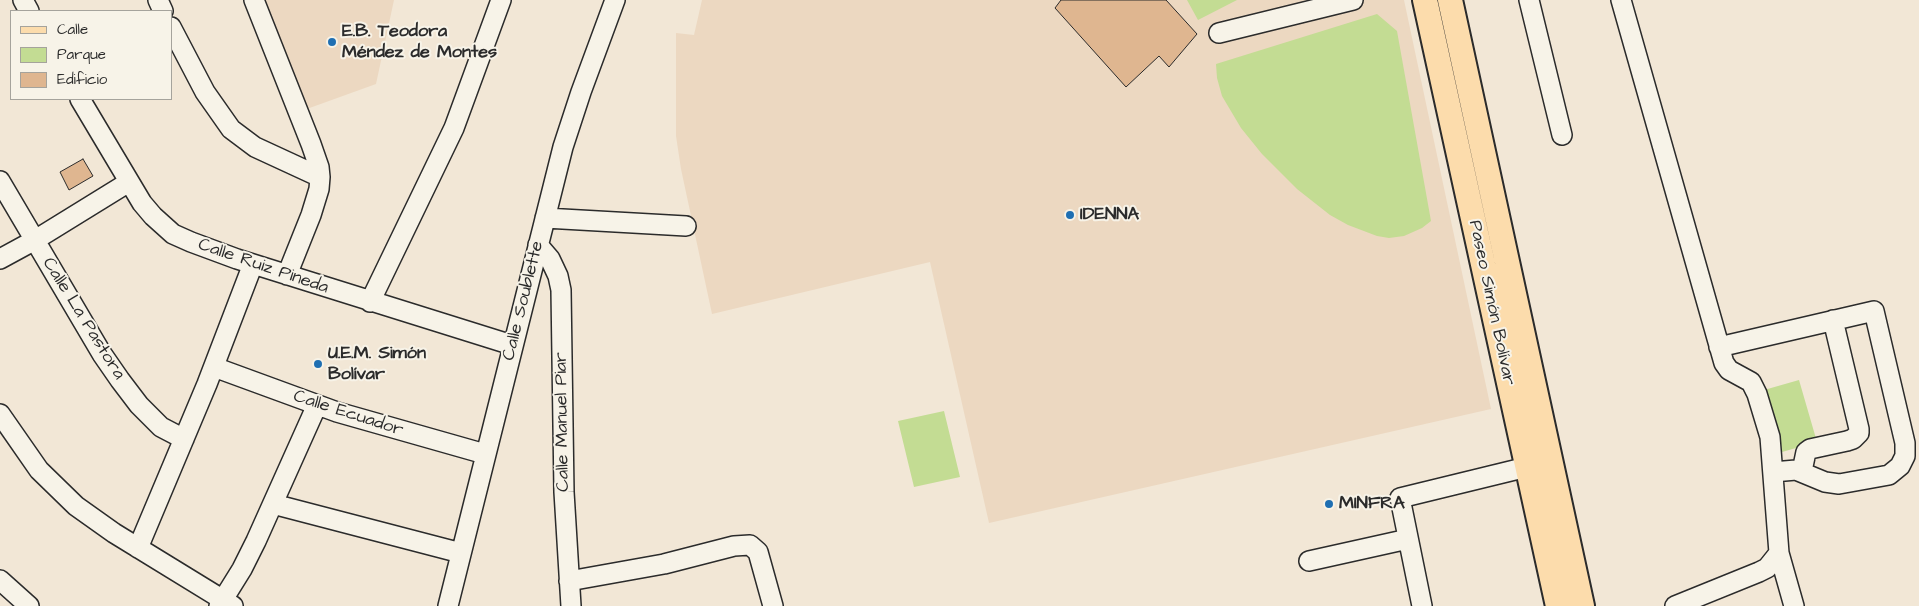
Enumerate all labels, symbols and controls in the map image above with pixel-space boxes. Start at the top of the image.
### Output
legend [10,10,172,100]
text: Calle [57,19,88,40]
place label: E.B. Teodora Méndez de Montes [342,21,497,64]
marker: E.B. Teodora Méndez de Montes [326,36,338,48]
text: Parque [57,44,106,65]
text: Edificio [57,69,107,90]
place label: IDENNA [1080,204,1139,226]
marker: IDENNA [1064,209,1076,221]
street label: Paseo Simón Bolívar [1463,218,1519,388]
street label: Calle Ruiz Pineda [195,235,331,299]
street label: Calle Soublette [499,239,549,363]
street label: Calle La Pastora [37,254,129,384]
place label: U.E.M. Simón Bolívar [328,343,426,386]
street label: Calle Manuel Piar [551,352,575,492]
marker: U.E.M. Simón Bolívar [312,358,324,370]
street label: Calle Ecuador [290,386,406,442]
place label: MINFRA [1339,493,1405,515]
marker: MINFRA [1323,498,1335,510]

